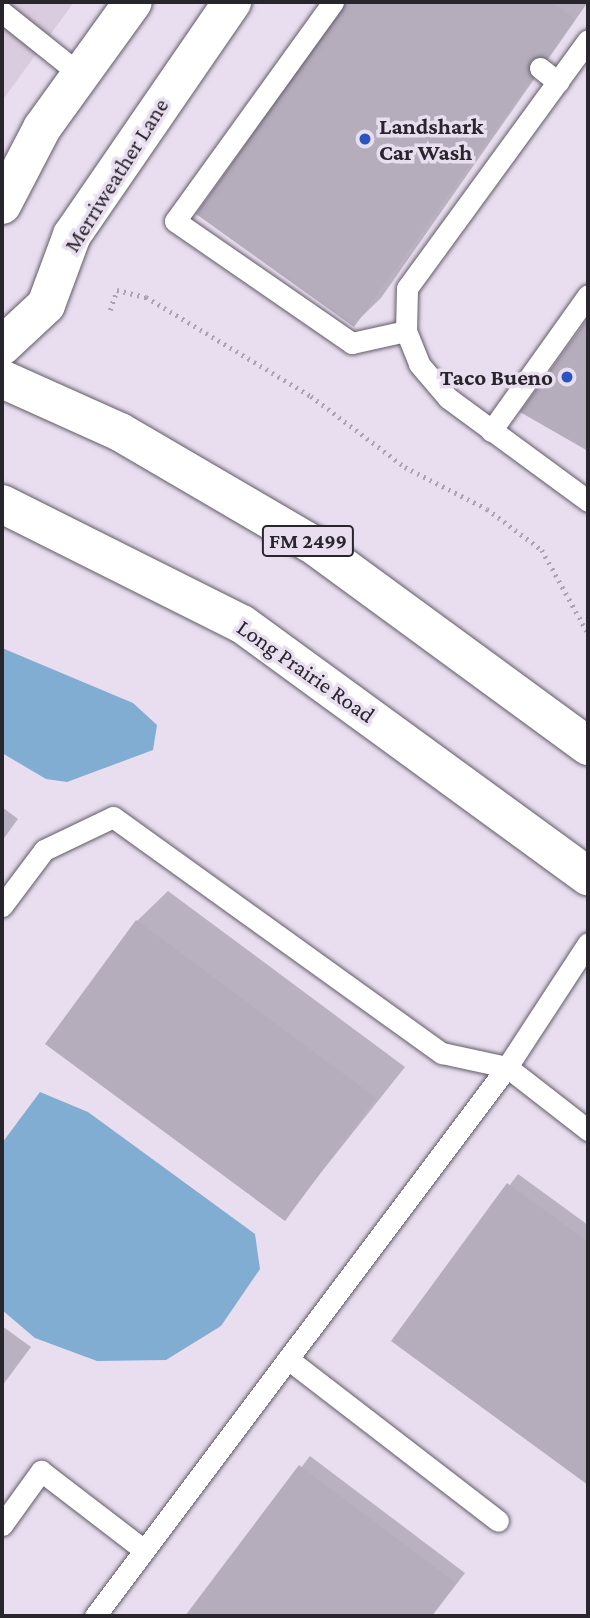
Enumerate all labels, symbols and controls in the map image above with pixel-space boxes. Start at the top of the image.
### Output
street label: Merriweather Lane [58,93,174,257]
place label: Landshark Car Wash [379,112,484,166]
marker: Landshark Car Wash [357,131,373,147]
place label: Taco Bueno [440,363,553,391]
marker: Taco Bueno [559,369,575,385]
road number: FM 2499 [261,524,355,558]
street label: Long Prairie Road [232,613,380,729]

